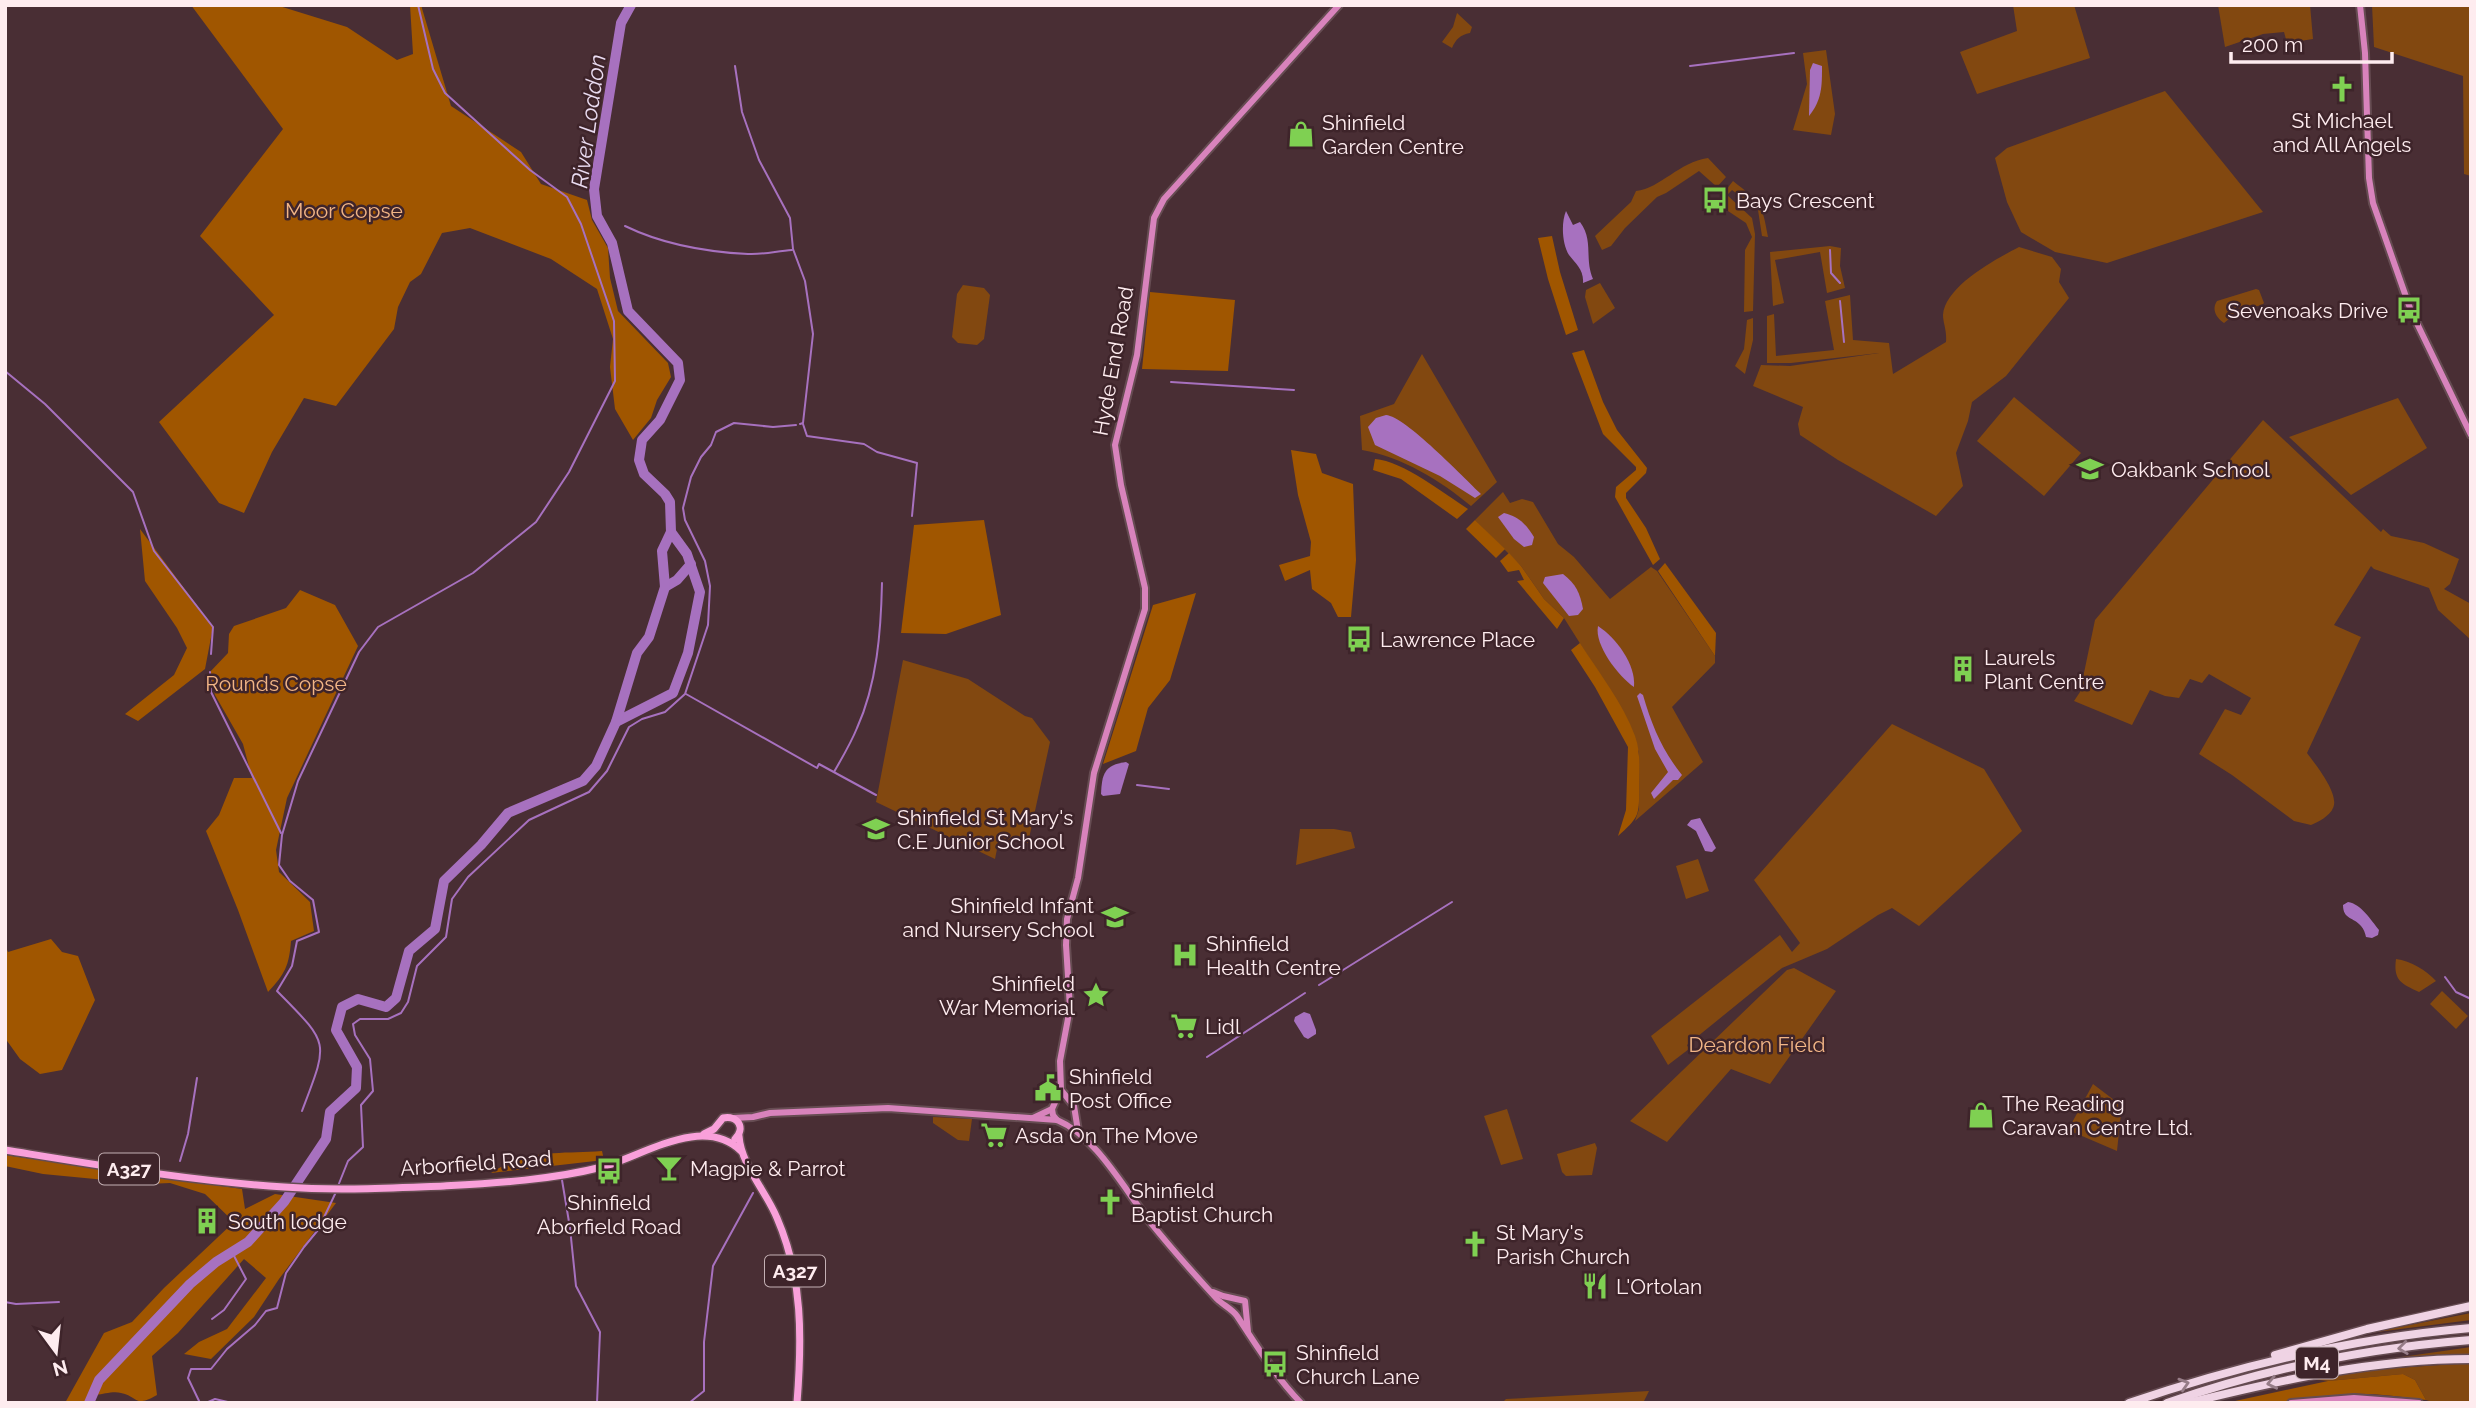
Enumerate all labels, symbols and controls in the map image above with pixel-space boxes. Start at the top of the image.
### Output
scale bar [2231,21,2392,65]
text: 200 m [2242,32,2303,57]
water label: River Loddon [565,52,611,190]
church icon: St Michael and All Angels [2327,74,2357,104]
place label: St Michael and All Angels [2273,108,2411,157]
place label: Shinfield Garden Centre [1322,110,1464,159]
shop icon: Shinfield Garden Centre [1286,119,1316,149]
bus stop icon: Bays Crescent [1700,185,1730,215]
place label: Bays Crescent [1736,188,1875,213]
park label: Moor Copse [285,198,403,223]
street label: Hyde End Road [1088,284,1138,438]
bus stop icon: Sevenoaks Drive [2394,295,2424,325]
place label: Sevenoaks Drive [2227,298,2388,323]
school or university icon: Oakbank School [2075,454,2105,484]
place label: Oakbank School [2111,457,2270,482]
bus stop icon: Lawrence Place [1344,624,1374,654]
place label: Lawrence Place [1380,627,1535,652]
place label: Laurels Plant Centre [1984,645,2104,694]
building icon: Laurels Plant Centre [1948,654,1978,684]
park label: Rounds Copse [205,671,347,696]
place label: Shinfield St Mary's C.E Junior School [897,805,1073,854]
school or university icon: Shinfield St Mary's C.E Junior School [861,814,891,844]
place label: Shinfield Infant and Nursery School [903,893,1094,942]
school or university icon: Shinfield Infant and Nursery School [1100,902,1130,932]
place label: Shinfield Health Centre [1206,931,1341,980]
hospital icon: Shinfield Health Centre [1170,940,1200,970]
place label: Shinfield War Memorial [939,971,1075,1020]
place icon: Shinfield War Memorial [1081,980,1111,1010]
supermarket icon: Lidl [1169,1011,1199,1041]
place label: Lidl [1205,1014,1241,1039]
park label: Deardon Field [1688,1032,1826,1057]
place label: Shinfield Post Office [1069,1064,1172,1113]
public building icon: Shinfield Post Office [1033,1073,1063,1103]
place label: The Reading Caravan Centre Ltd. [2002,1091,2193,1140]
shop icon: The Reading Caravan Centre Ltd. [1966,1100,1996,1130]
supermarket icon: Asda On The Move [979,1120,1009,1150]
place label: Asda On The Move [1015,1123,1198,1148]
street label: Arborfield Road [399,1145,553,1181]
bar icon: Magpie & Parrot [654,1153,684,1183]
road number: A327 [99,1154,159,1184]
bus stop icon: Shinfield Aborfield Road [594,1156,624,1186]
place label: Magpie & Parrot [690,1156,845,1181]
place label: Shinfield Baptist Church [1131,1178,1273,1227]
church icon: Shinfield Baptist Church [1095,1187,1125,1217]
place label: Shinfield Aborfield Road [537,1190,681,1239]
building icon: South lodge [192,1206,222,1236]
place label: South lodge [228,1209,347,1234]
place label: St Mary's Parish Church [1496,1220,1630,1269]
church icon: St Mary's Parish Church [1460,1229,1490,1259]
road number: A327 [765,1256,825,1287]
restaurant icon: L'Ortolan [1580,1271,1610,1301]
place label: L'Ortolan [1616,1274,1702,1299]
north arrow [21,1317,91,1387]
place label: Shinfield Church Lane [1296,1340,1420,1389]
one-way arrow [2397,1340,2409,1355]
road number: M4 [2296,1348,2338,1378]
bus stop icon: Shinfield Church Lane [1260,1349,1290,1379]
text: N [51,1356,70,1381]
one-way arrow [2266,1374,2278,1389]
one-way arrow [2177,1378,2189,1393]

